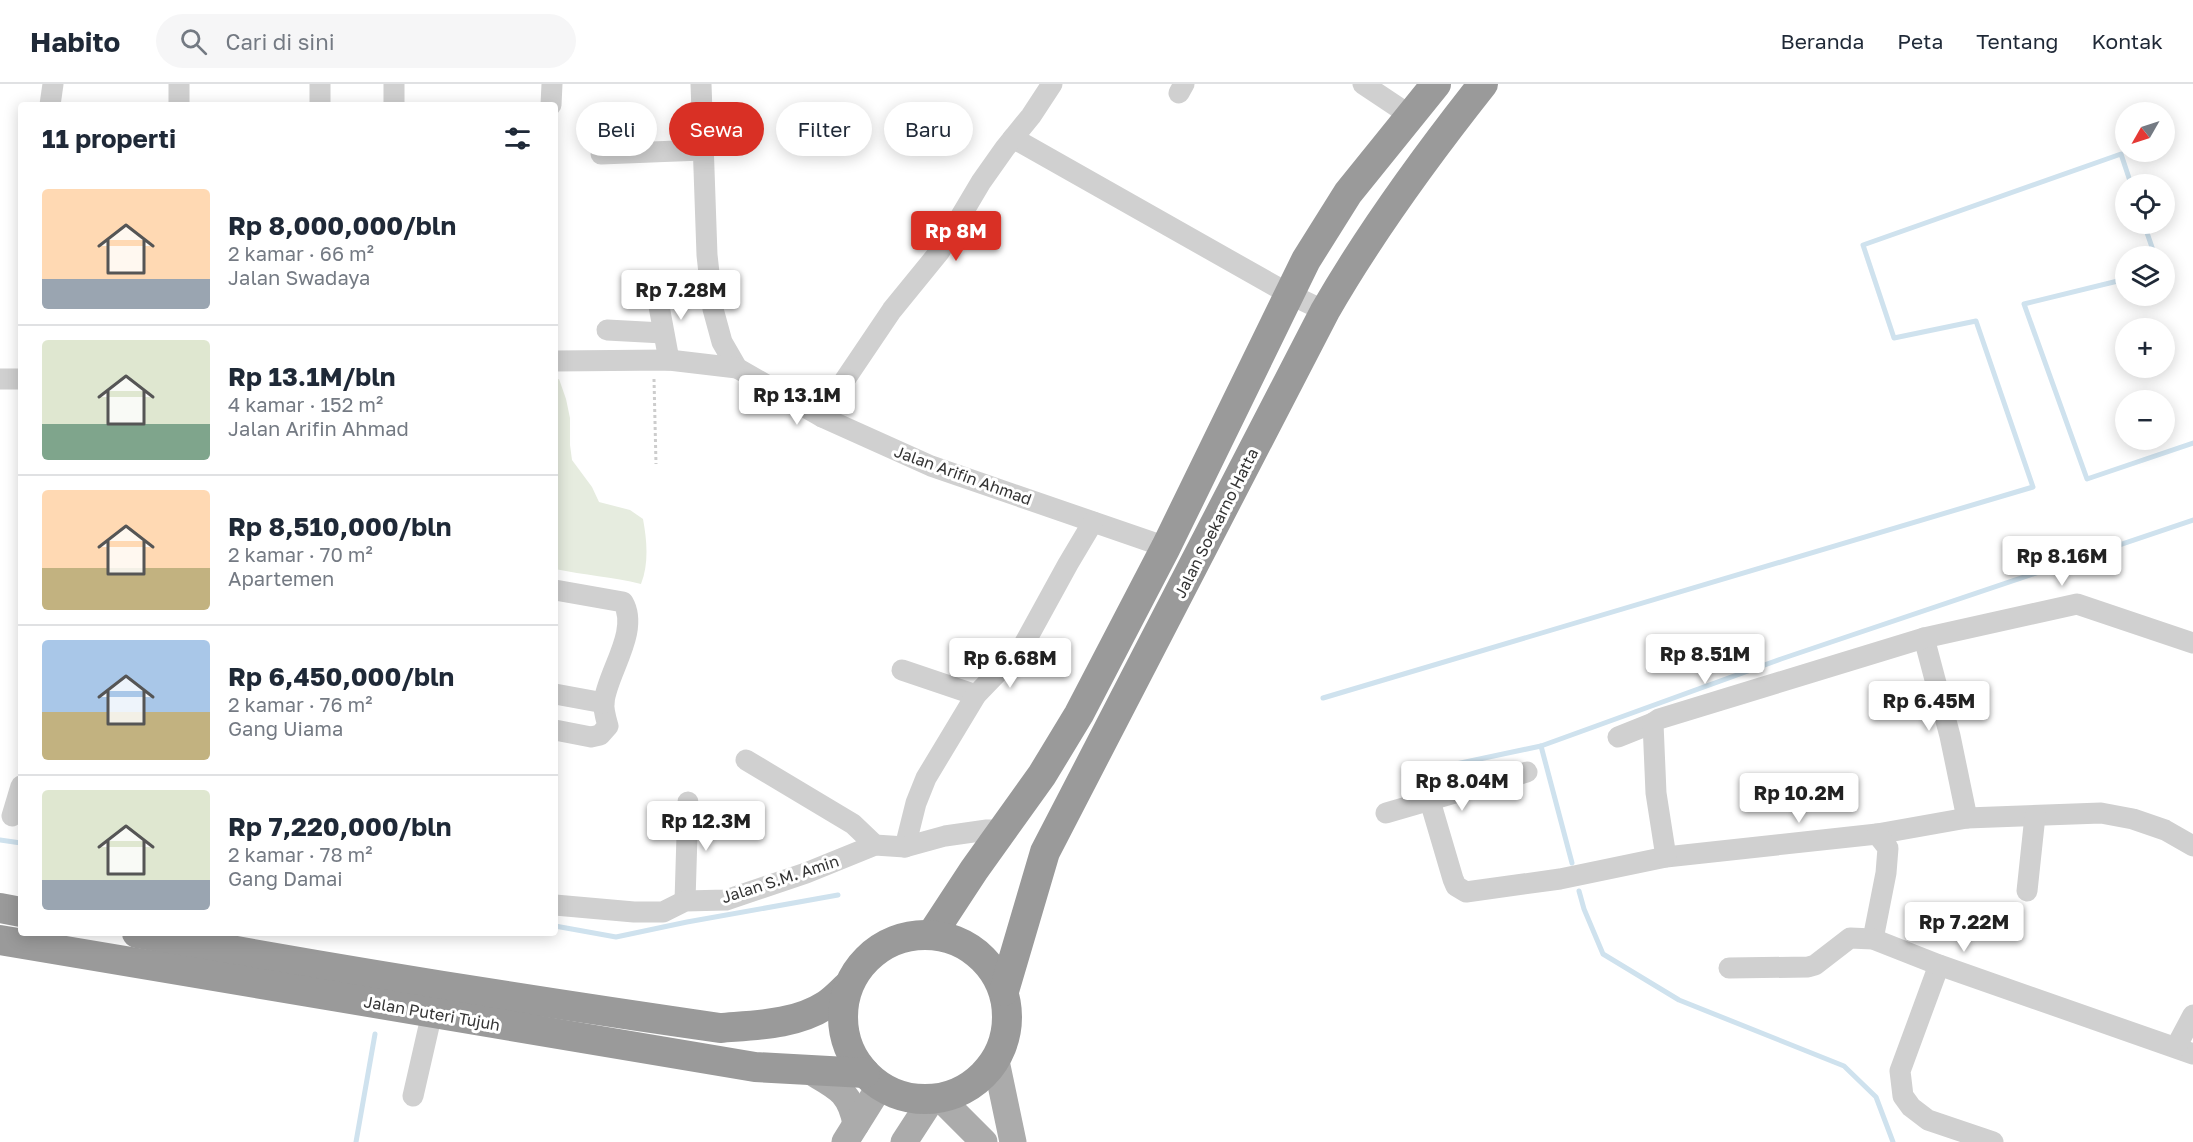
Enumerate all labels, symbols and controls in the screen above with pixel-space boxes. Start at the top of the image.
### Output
search box [156,14,576,68]
text: Habito [30,25,120,58]
icon: search [177,25,210,58]
text: Cari di sini [225,28,335,55]
text: Beranda [1781,28,1864,54]
text: Peta [1897,28,1943,54]
text: Tentang [1976,28,2058,54]
text: Kontak [2091,28,2163,54]
chip: Beli [576,102,657,156]
chip: Sewa [669,102,764,156]
chip: Filter [776,102,872,156]
chip: Baru [884,102,973,156]
north arrow [2115,102,2175,162]
map controls [2115,102,2175,450]
icon: filters [501,122,534,155]
text: 11 properti [42,123,176,154]
button: locate [2115,174,2175,234]
text: Rp 8,000,000/bln [228,210,456,241]
pin: Rp 8M [914,211,998,262]
icon: home [90,213,162,285]
text: Rp 8M [925,218,987,242]
text: 2 kamar · 66 m² [228,241,374,265]
button: layers [2115,246,2175,306]
text: Jalan Swadaya [228,265,370,289]
pin: Rp 7.28M [619,270,743,321]
text: Rp 7.28M [635,277,727,301]
button: + [2115,318,2175,378]
text: Rp 13.1M/bln [228,361,396,392]
icon: home [90,364,162,436]
pin: Rp 13.1M [735,375,859,426]
text: Rp 13.1M [753,382,841,406]
button: − [2115,390,2175,450]
text: 4 kamar · 152 m² [228,392,383,416]
text: Jalan Arifin Ahmad [228,416,409,440]
street label: Jalan Arifin Ahmad [892,441,1034,509]
street label: Jalan Soekarno Hatta [1170,445,1262,601]
text: Rp 8,510,000/bln [228,511,452,542]
icon: home [90,514,162,586]
pin: Rp 8.16M [2000,536,2124,587]
text: 2 kamar · 70 m² [228,542,373,566]
text: Rp 8.16M [2016,543,2108,567]
text: Apartemen [228,566,334,590]
pin: Rp 8.51M [1643,634,1767,685]
pin: Rp 6.68M [948,638,1072,689]
text: Rp 8.51M [1660,641,1750,665]
text: Rp 6.68M [963,645,1057,669]
text: Rp 6,450,000/bln [228,661,454,692]
icon: home [90,664,162,736]
pin: Rp 6.45M [1867,681,1991,732]
text: Rp 6.45M [1883,688,1975,712]
text: 2 kamar · 76 m² [228,692,372,716]
text: Gang Uiama [228,716,343,740]
pin: Rp 8.04M [1400,761,1524,812]
text: Rp 8.04M [1415,768,1509,792]
pin: Rp 10.2M [1737,773,1861,824]
text: Rp 10.2M [1754,780,1844,804]
pin: Rp 12.3M [644,801,768,852]
text: Rp 12.3M [661,808,751,832]
text: Rp 7,220,000/bln [228,811,452,842]
icon: home [90,814,162,886]
text: 2 kamar · 78 m² [228,842,373,866]
street label: Jalan S.M. Amin [719,851,841,907]
text: Gang Damai [228,866,343,890]
pin: Rp 7.22M [1902,902,2026,953]
text: Rp 7.22M [1919,909,2009,933]
street label: Jalan Puteri Tujuh [362,991,502,1035]

